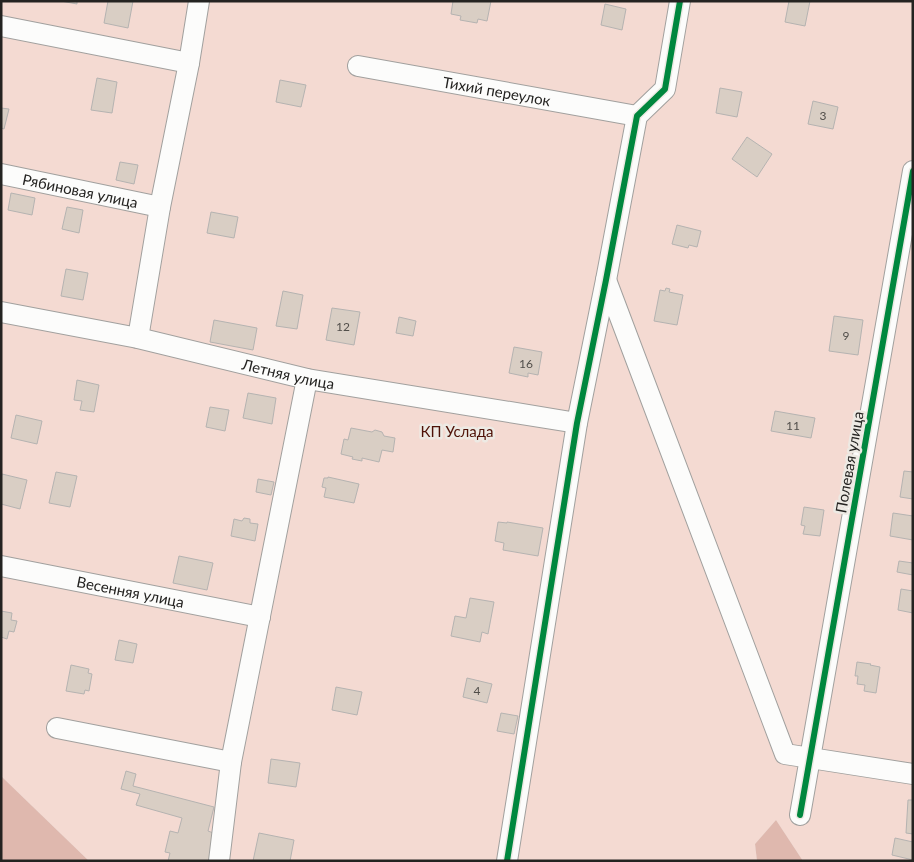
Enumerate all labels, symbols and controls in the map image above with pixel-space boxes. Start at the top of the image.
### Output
street label: Тихий переулок [442,72,552,109]
house number: 3 [820,108,827,123]
street label: Рябиновая улица [21,170,140,211]
house number: 12 [336,319,350,334]
house number: 9 [843,328,850,343]
street label: Летняя улица [239,354,336,392]
house number: 16 [519,356,533,371]
street label: Полевая улица [831,410,867,514]
house number: 11 [786,418,800,433]
park label: КП Услада [420,422,494,440]
street label: Весенняя улица [75,572,186,611]
house number: 4 [474,683,481,698]

